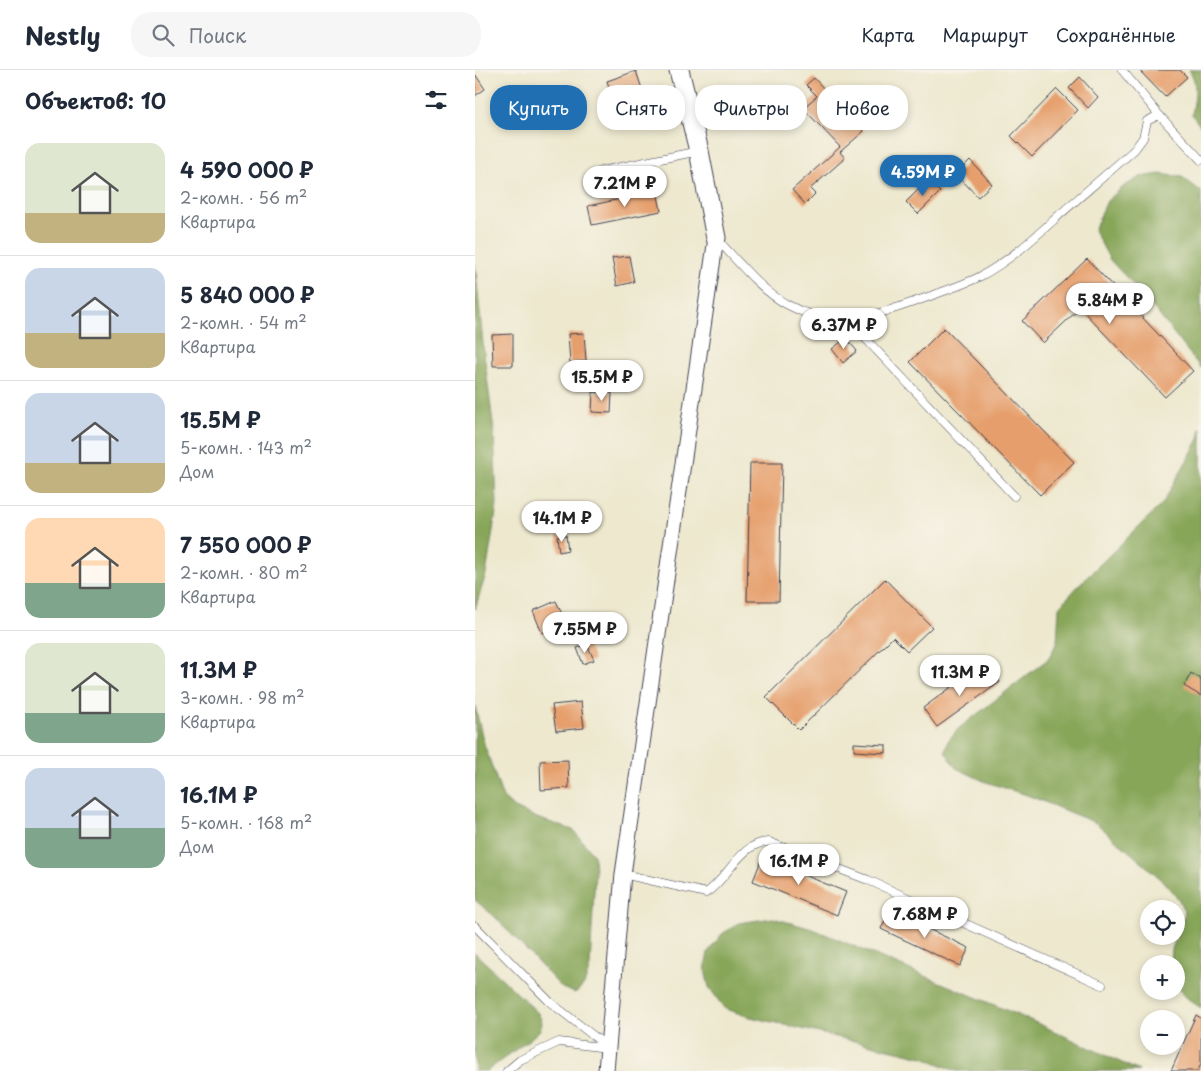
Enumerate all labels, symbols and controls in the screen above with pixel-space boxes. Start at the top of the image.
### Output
search box [131,12,481,57]
text: Nestly [25,17,101,53]
icon: search [149,21,177,49]
text: Поиск [189,21,246,49]
text: Карта [862,21,914,48]
text: Маршрут [942,21,1028,48]
text: Сохранённые [1056,21,1176,48]
text: Объектов: 10 [25,84,166,116]
chip: Купить [490,85,587,130]
chip: Снять [597,85,685,130]
chip: Фильтры [695,85,807,130]
chip: Новое [817,85,908,130]
icon: filters [422,86,450,114]
text: 4 590 000 ₽ [180,153,313,185]
pin: 4.59M ₽ [877,154,969,197]
text: 4.59M ₽ [891,159,955,183]
icon: home [65,163,125,223]
pin: 7.21M ₽ [579,166,671,208]
text: 7.21M ₽ [594,170,656,194]
text: 2-комн. · 56 m² [180,185,307,209]
text: Квартира [180,209,255,233]
text: 5 840 000 ₽ [180,278,315,310]
pin: 5.84M ₽ [1064,282,1156,325]
text: 5.84M ₽ [1077,287,1143,311]
icon: home [65,288,125,348]
pin: 6.37M ₽ [798,308,890,350]
text: 2-комн. · 54 m² [180,310,307,334]
text: 6.37M ₽ [811,312,877,336]
text: Квартира [180,334,255,358]
pin: 15.5M ₽ [556,360,648,402]
text: 15.5M ₽ [571,364,633,388]
text: 15.5M ₽ [180,403,261,435]
icon: home [65,413,125,473]
text: 5-комн. · 143 m² [180,435,312,459]
text: Дом [180,459,214,483]
pin: 14.1M ₽ [516,500,608,543]
text: 14.1M ₽ [532,505,592,529]
text: 7 550 000 ₽ [180,528,311,560]
icon: home [65,538,125,598]
text: 2-комн. · 80 m² [180,560,308,584]
text: Квартира [180,584,255,608]
pin: 7.55M ₽ [539,612,631,654]
text: 7.55M ₽ [553,616,617,640]
text: 11.3M ₽ [180,653,257,685]
pin: 11.3M ₽ [914,654,1006,697]
text: 11.3M ₽ [931,659,989,683]
icon: home [65,663,125,723]
text: 3-комн. · 98 m² [180,685,305,709]
text: Квартира [180,709,255,733]
text: 16.1M ₽ [180,778,258,810]
icon: home [65,788,125,848]
text: 5-комн. · 168 m² [180,810,312,834]
text: Дом [180,834,214,858]
pin: 16.1M ₽ [753,844,845,886]
text: 16.1M ₽ [769,848,829,872]
pin: 7.68M ₽ [879,896,971,939]
map controls [1140,900,1185,1055]
button: locate [1140,900,1185,945]
text: 7.68M ₽ [893,901,958,925]
button: + [1140,955,1185,1000]
button: − [1140,1010,1185,1055]

